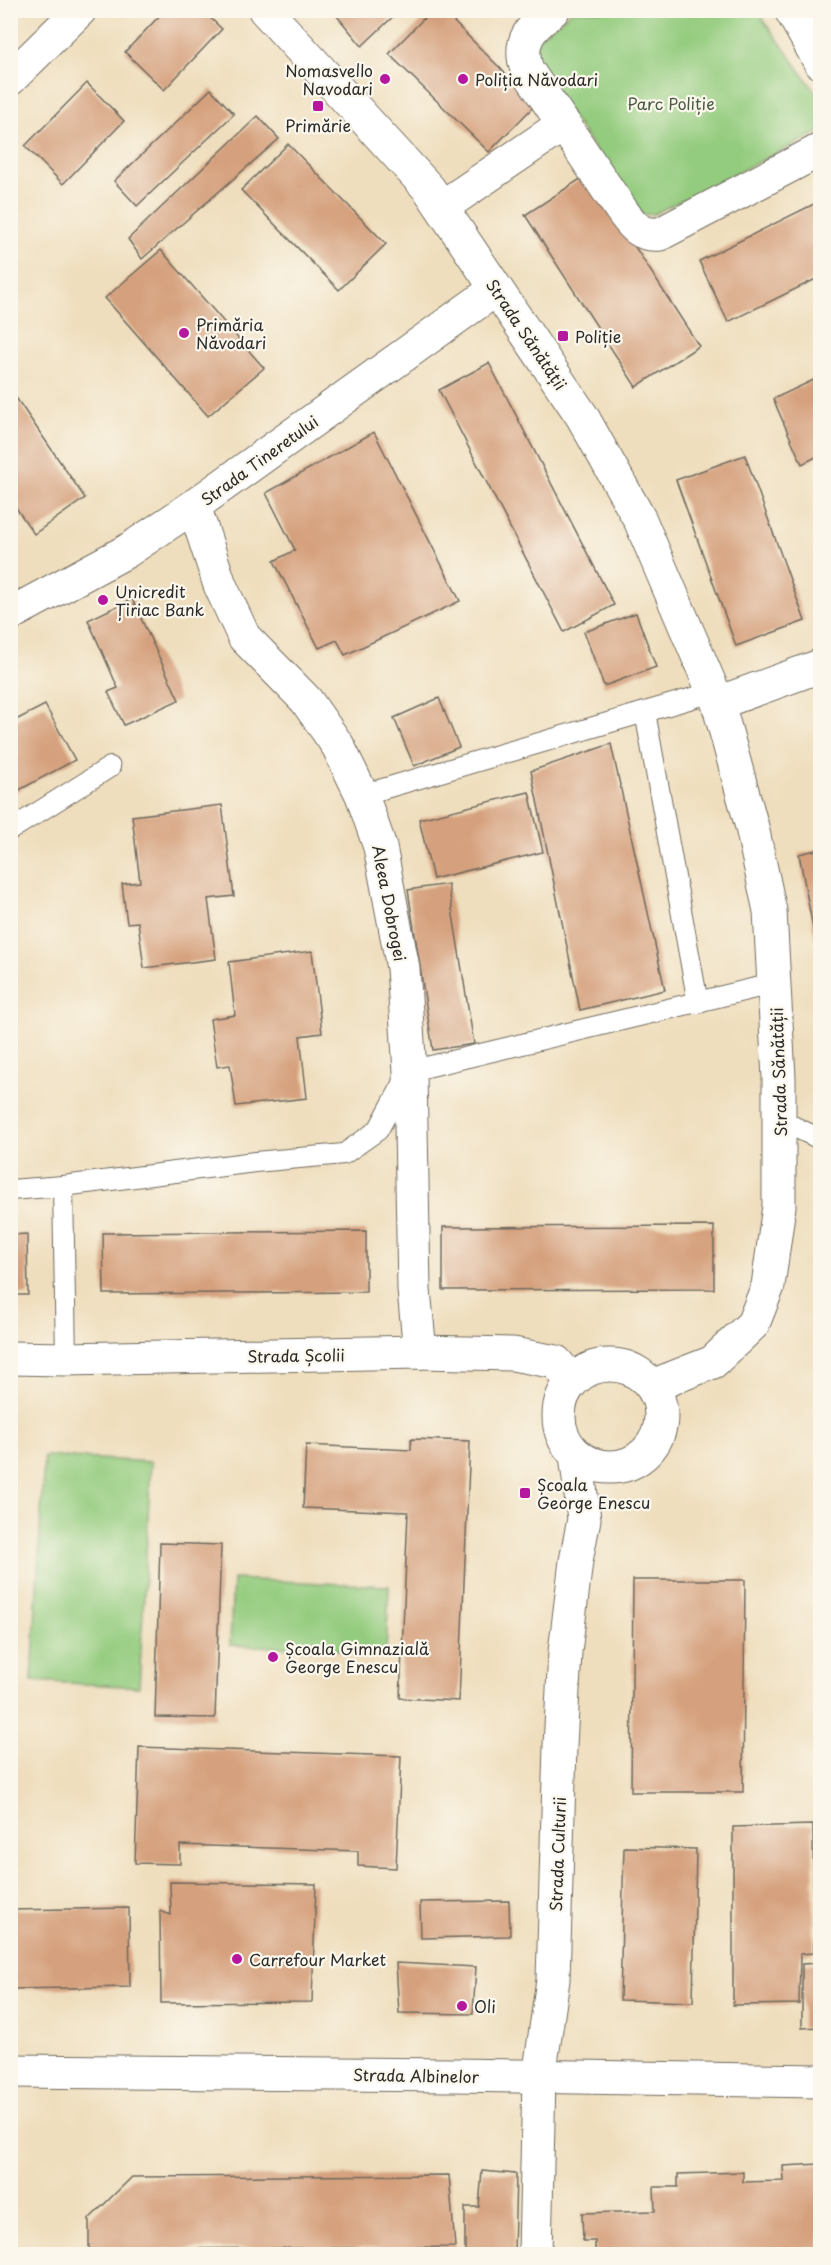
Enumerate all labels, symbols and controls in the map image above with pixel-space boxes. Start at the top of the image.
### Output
place label: Nomasvello Navodari [285,58,373,100]
place label: Poliția Năvodari [475,67,598,91]
marker: Nomasvello Navodari [378,72,392,86]
marker: Poliția Năvodari [456,72,470,86]
park label: Parc Poliție [627,91,715,115]
marker: Primărie [311,99,325,113]
place label: Primărie [285,113,351,137]
street label: Strada Sănătății [481,274,573,394]
place label: Primăria Năvodari [196,312,266,354]
place label: Poliție [575,324,621,348]
marker: Primăria Năvodari [177,326,191,340]
marker: Poliție [556,329,570,343]
street label: Strada Tineretului [195,409,323,511]
place label: Unicredit Țiriac Bank [115,579,205,621]
marker: Unicredit Țiriac Bank [96,593,110,607]
street label: Aleea Dobrogei [367,843,413,963]
street label: Strada Sănătății [764,1007,792,1137]
street label: Strada Școlii [247,1342,345,1368]
place label: Școala George Enescu [537,1472,650,1514]
marker: Școala George Enescu [518,1486,532,1500]
place label: Școala Gimnazială George Enescu [285,1636,429,1678]
marker: Școala Gimnazială George Enescu [266,1650,280,1664]
street label: Strada Culturii [543,1796,571,1912]
place label: Carrefour Market [249,1947,387,1971]
marker: Carrefour Market [230,1952,244,1966]
place label: Oli [474,1994,496,2018]
marker: Oli [455,1999,469,2013]
street label: Strada Albinelor [353,2062,480,2088]

